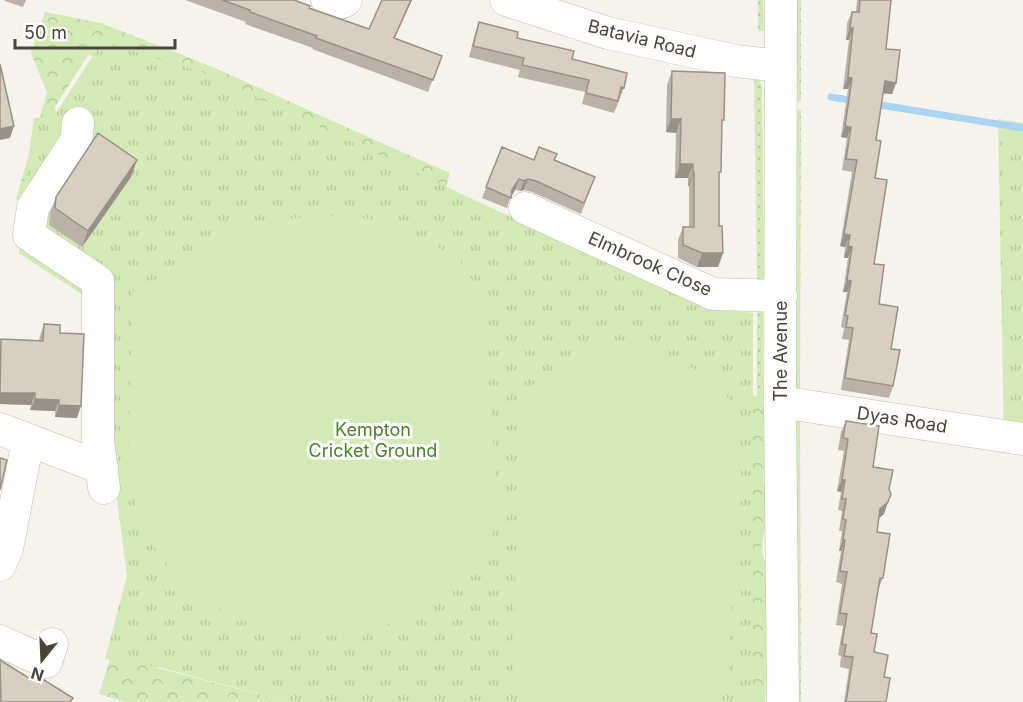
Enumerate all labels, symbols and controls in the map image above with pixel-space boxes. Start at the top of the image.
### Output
scale bar [15,12,176,50]
street label: Batavia Road [586,15,698,62]
text: 50 m [24,22,67,43]
street label: Elmbrook Close [585,227,715,300]
street label: The Avenue [770,300,791,402]
street label: Dyas Road [855,402,949,437]
park label: Kempton Cricket Ground [309,419,437,461]
north arrow [12,630,72,690]
text: N [28,663,46,686]

